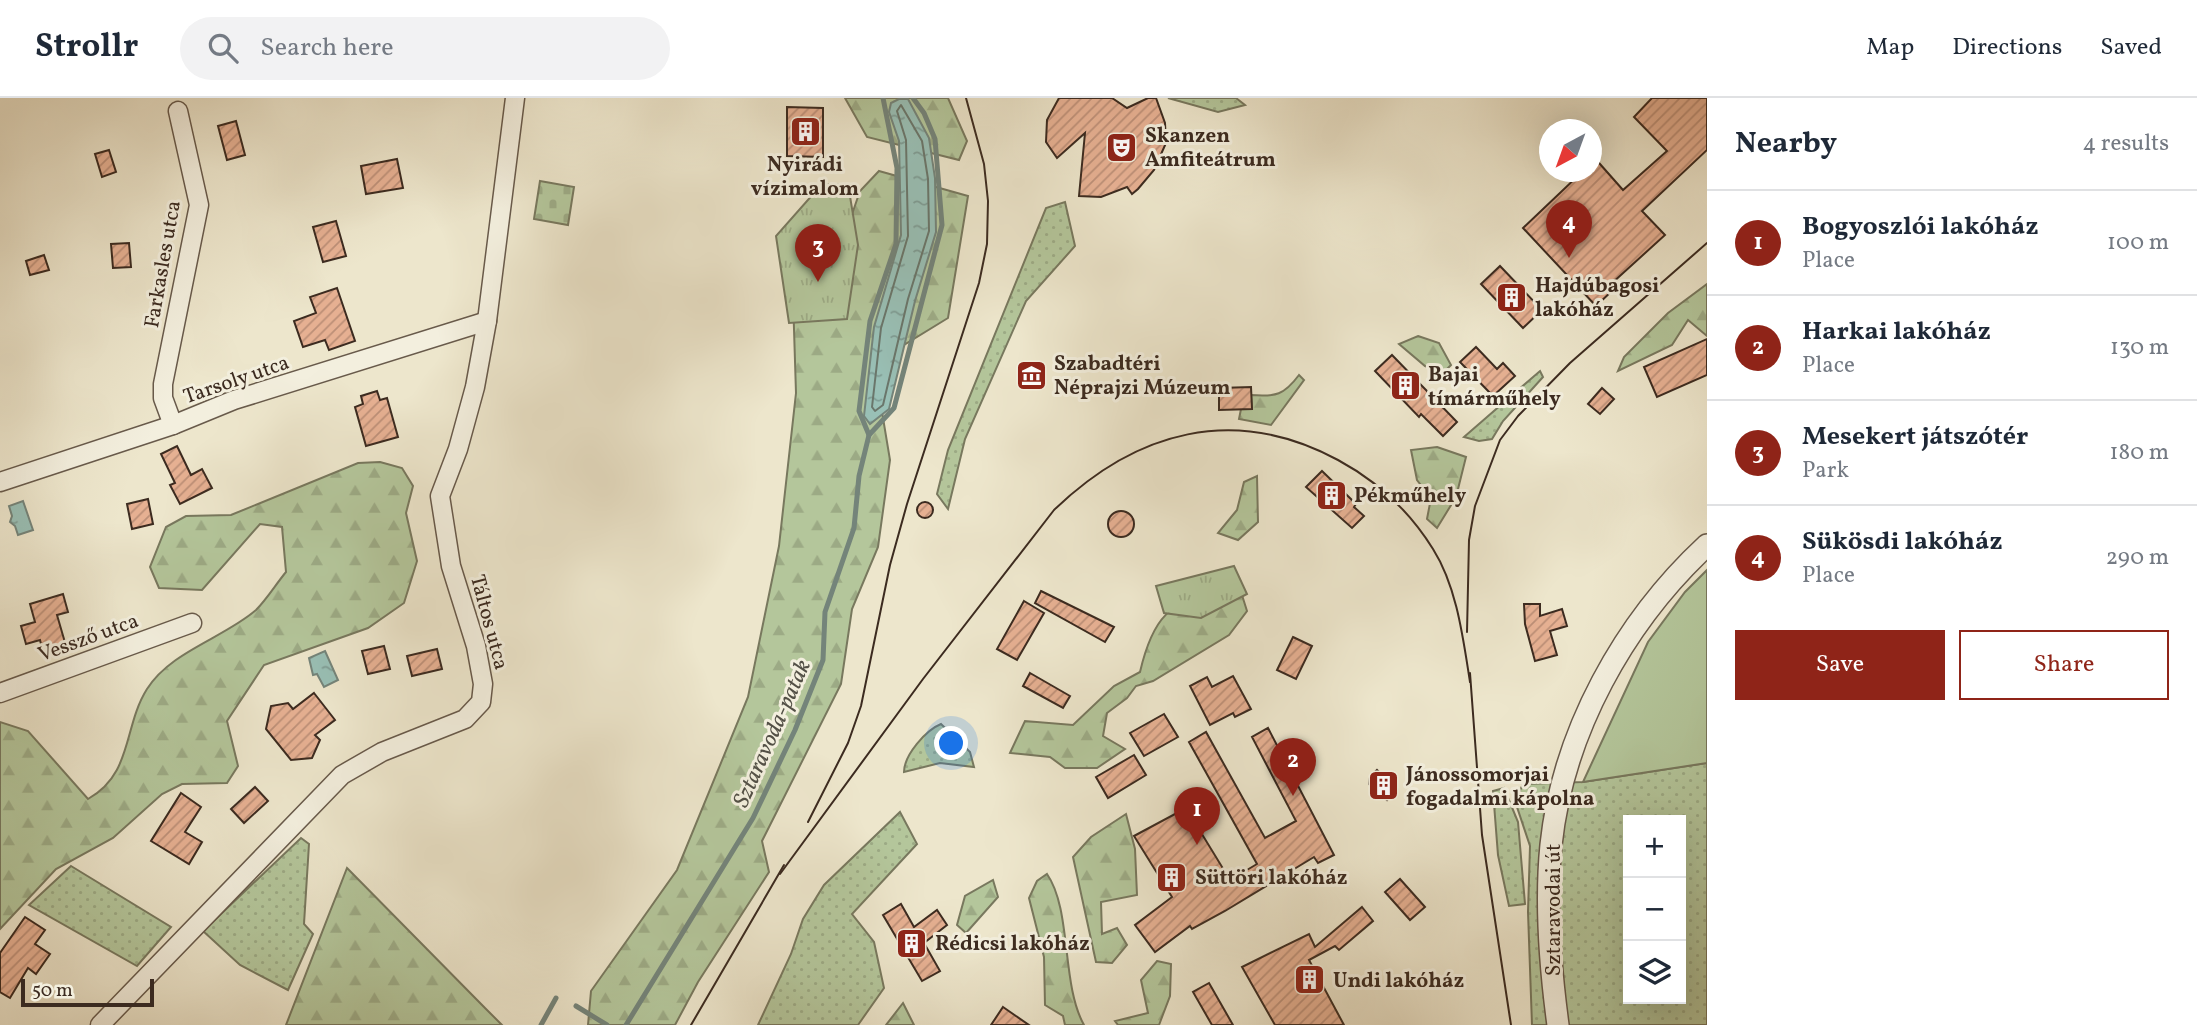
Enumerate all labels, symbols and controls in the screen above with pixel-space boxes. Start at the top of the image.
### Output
search box [180,17,670,80]
text: Strollr [35,25,138,71]
icon: search [204,29,242,67]
text: Search here [260,30,394,66]
text: Map [1866,31,1914,65]
text: Directions [1952,31,2062,65]
text: Saved [2100,31,2162,65]
building icon: Nyirádi vízimalom [788,115,822,149]
north arrow [1539,119,1602,182]
place label: Skanzen Amfiteátrum [1145,122,1276,175]
text: Nearby [1735,123,1837,165]
text: 4 results [2083,128,2169,160]
theatre icon: Skanzen Amfiteátrum [1105,130,1139,164]
place label: Nyirádi vízimalom [751,151,859,204]
street label: Farkasles utca [138,198,189,330]
pin: 4 [1546,200,1592,258]
text: Bogyoszlói lakóház [1802,209,2038,245]
pin: 3 [795,224,841,282]
text: 1 [1753,227,1763,259]
text: 100 m [2107,227,2169,259]
text: Place [1802,245,1855,277]
place label: Hajdúbagosi lakóház [1535,272,1659,325]
building icon: Hajdúbagosi lakóház [1495,280,1529,314]
text: Harkai lakóház [1802,314,1991,350]
text: 2 [1752,332,1764,364]
text: 130 m [2110,332,2169,364]
street label: Tarsoly utca [180,349,293,412]
place label: Szabadtéri Néprajzi Múzeum [1054,350,1231,403]
text: Place [1802,350,1855,382]
museum icon: Szabadtéri Néprajzi Múzeum [1014,358,1048,392]
place label: Bajai tímárműhely [1428,361,1561,414]
building icon: Bajai tímárműhely [1388,369,1422,403]
text: Mesekert játszótér [1802,419,2028,455]
text: 3 [1752,437,1764,469]
text: 180 m [2110,437,2169,469]
text: Park [1802,455,1849,487]
building icon: Pékműhely [1314,478,1348,512]
place label: Pékműhely [1354,482,1466,511]
text: Sükösdi lakóház [1802,524,2002,560]
text: 4 [1751,542,1765,574]
text: 290 m [2106,542,2169,574]
text: Place [1802,560,1855,592]
street label: Táltos utca [462,572,515,673]
street label: Vessző utca [34,607,143,670]
button: Save [1735,630,1945,700]
button: Share [1959,630,2169,700]
water label: Sztaravoda-patak [726,654,820,813]
your location [934,726,968,760]
pin: 2 [1270,738,1316,796]
place label: Jánossomorjai fogadalmi kápolna [1405,761,1594,814]
building icon: Jánossomorjai fogadalmi kápolna [1366,769,1400,803]
pin: 1 [1174,787,1220,845]
map controls [1623,815,1686,1004]
button: + [1623,815,1686,878]
street label: Sztaravodai út [1540,844,1569,976]
building icon: Süttöri lakóház [1155,860,1189,894]
place label: Süttöri lakóház [1195,864,1348,893]
button: − [1623,878,1686,941]
building icon: Rédicsi lakóház [895,926,929,960]
place label: Rédicsi lakóház [935,930,1090,959]
button: layers [1623,941,1686,1004]
building icon: Undi lakóház [1293,963,1327,997]
place label: Undi lakóház [1333,967,1464,996]
scale bar [21,976,154,1008]
text: 50 m [32,978,73,1004]

